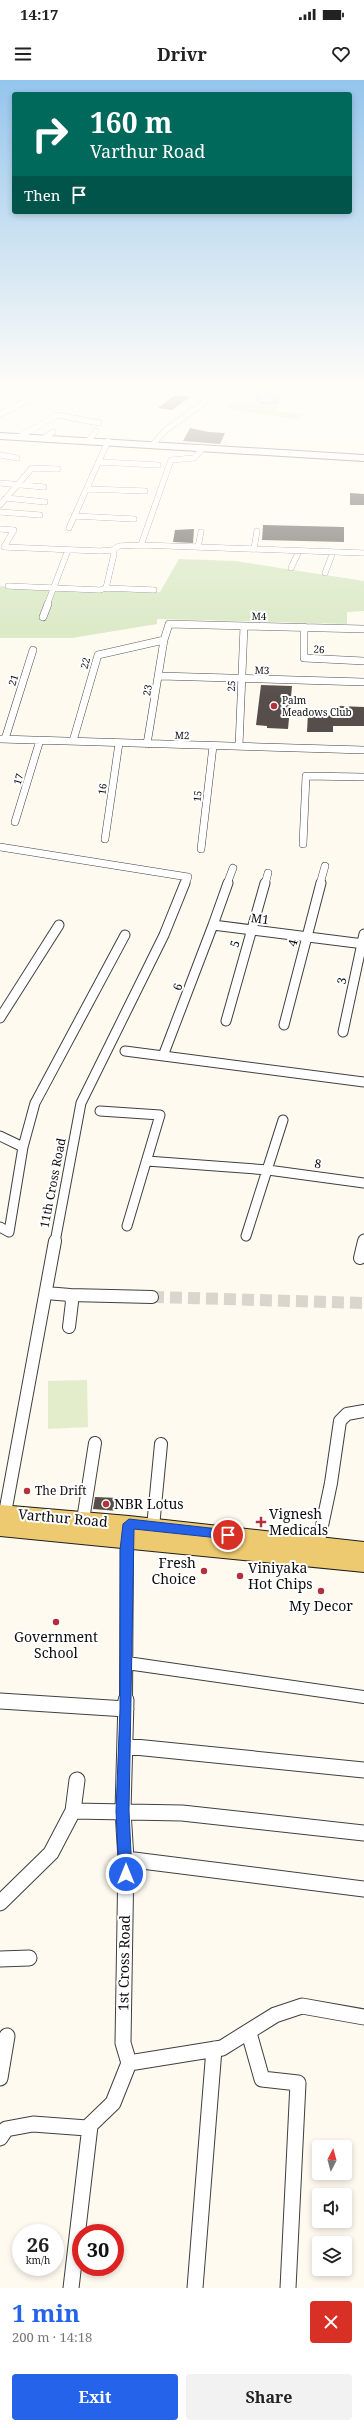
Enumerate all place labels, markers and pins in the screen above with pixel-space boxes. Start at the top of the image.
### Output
place label: Palm Meadows Club [282,693,352,719]
marker: Palm Meadows Club [269,701,279,711]
place label: The Drift [35,1482,86,1499]
marker: The Drift [22,1486,32,1496]
place label: NBR Lotus [114,1494,184,1513]
marker: NBR Lotus [101,1499,111,1509]
place label: Vignesh Medicals [269,1504,328,1539]
marker: Vignesh Medicals [256,1517,266,1527]
pin [211,1518,245,1552]
place label: Fresh Choice [152,1553,196,1588]
place label: Viniyaka Hot Chips [248,1558,313,1593]
marker: Fresh Choice [199,1566,209,1576]
marker: Viniyaka Hot Chips [235,1571,245,1581]
marker: My Decor [316,1586,326,1596]
place label: My Decor [289,1596,353,1615]
marker: Government School [51,1617,61,1627]
place label: Government School [14,1627,98,1662]

